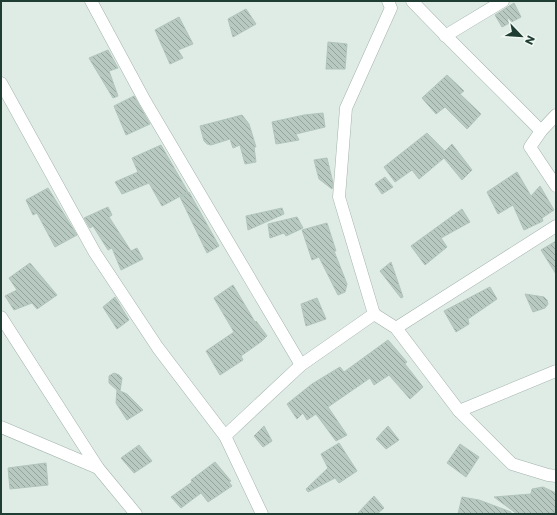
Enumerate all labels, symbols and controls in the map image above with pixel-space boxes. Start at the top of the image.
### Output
north arrow [501,16,541,56]
text: N [521,33,539,47]

